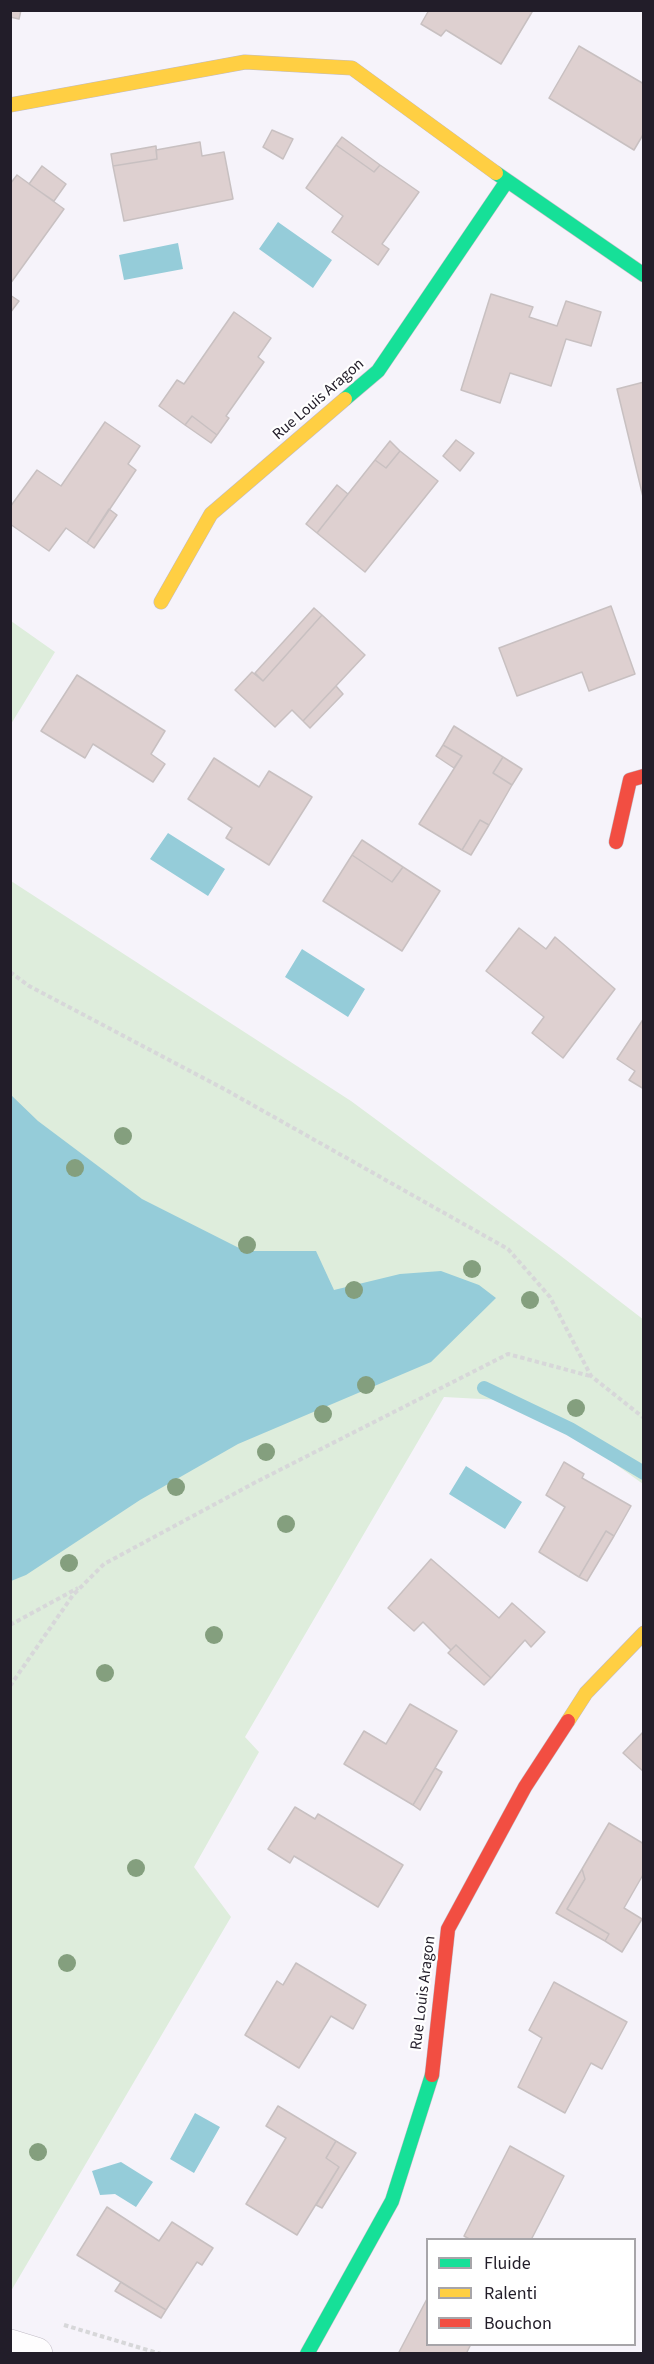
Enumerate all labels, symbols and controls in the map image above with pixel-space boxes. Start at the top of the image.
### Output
street label: Rue Louis Aragon [269,355,369,445]
street label: Rue Louis Aragon [407,1935,441,2051]
legend [426,2238,636,2346]
text: Fluide [484,2251,531,2276]
text: Ralenti [484,2281,537,2306]
text: Bouchon [484,2311,552,2336]

